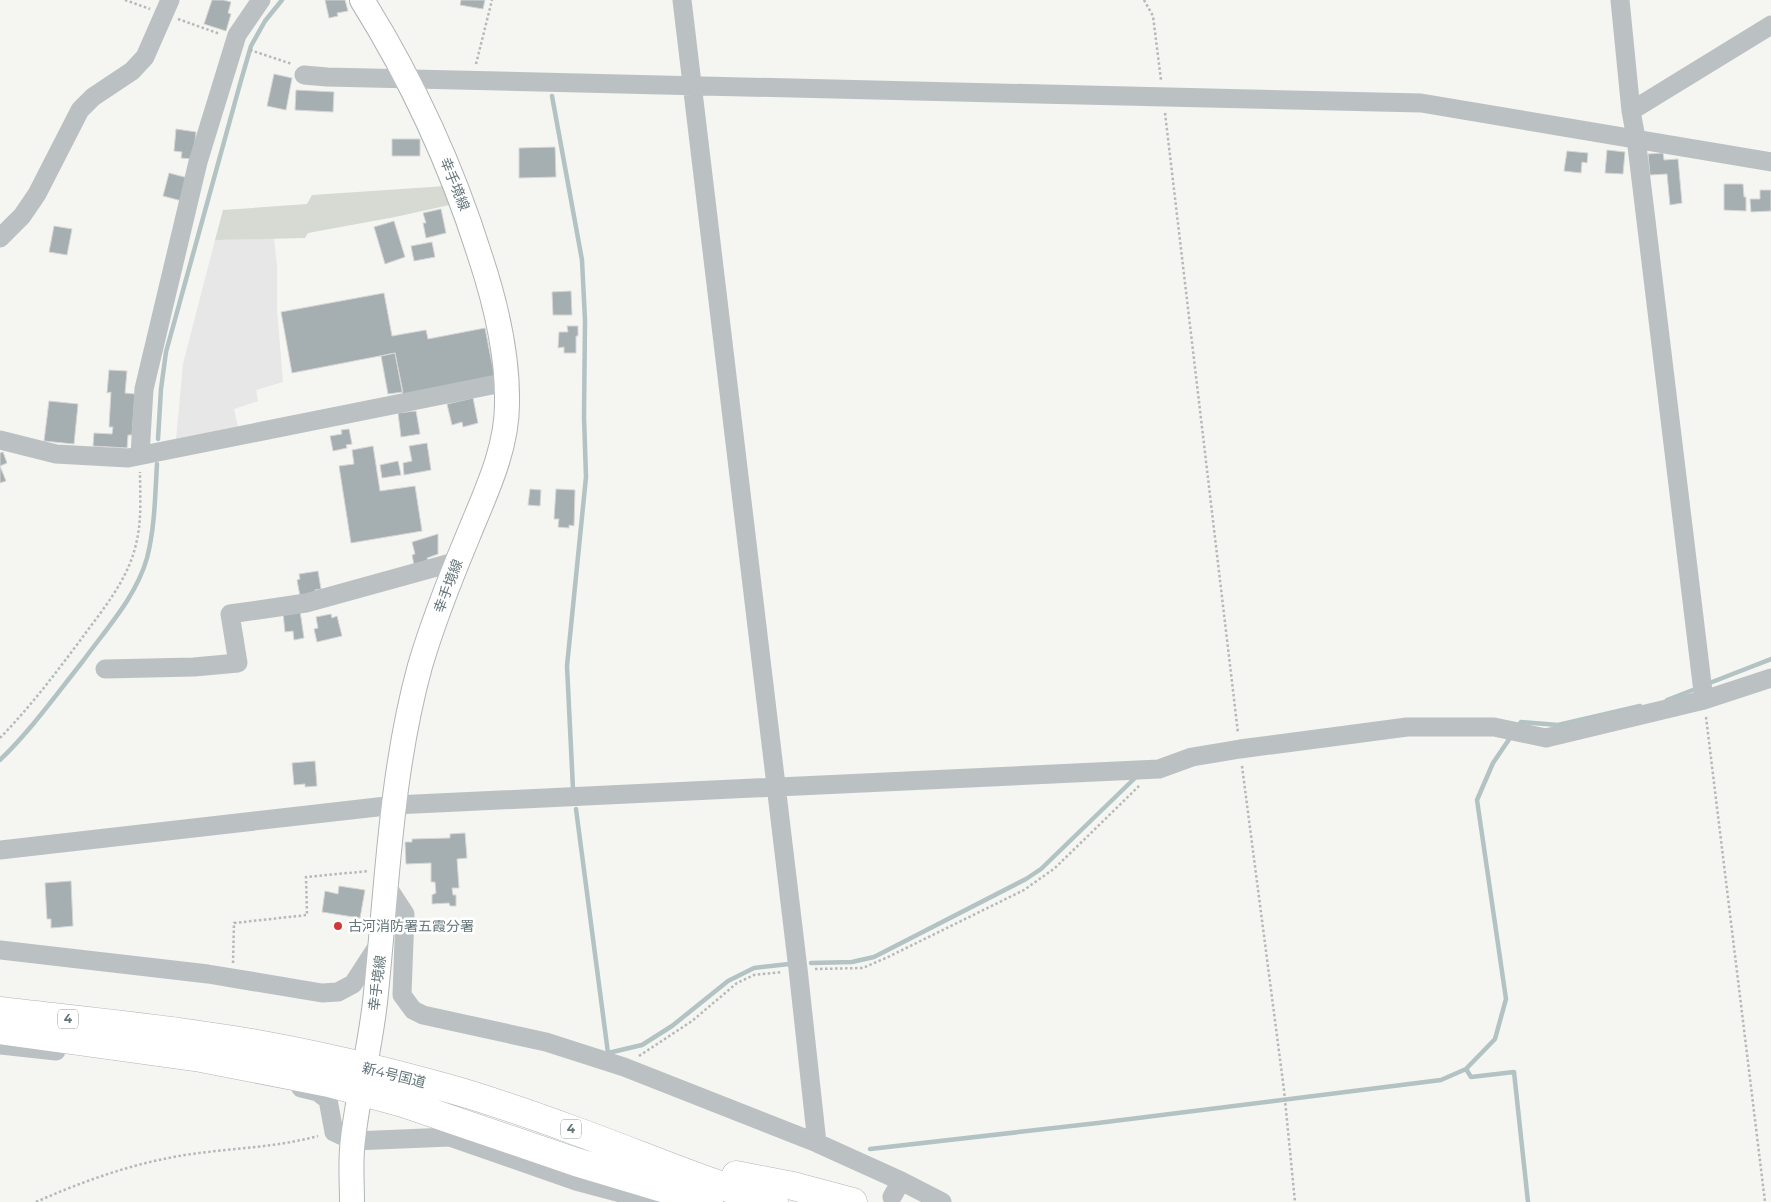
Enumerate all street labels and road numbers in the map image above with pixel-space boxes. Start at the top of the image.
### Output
street label: 幸手境線 [436,155,474,213]
street label: 幸手境線 [430,557,466,615]
street label: 幸手境線 [365,954,389,1012]
road number: 4 [58,1010,78,1028]
street label: 新4号国道 [360,1058,428,1092]
road number: 4 [561,1120,581,1138]

